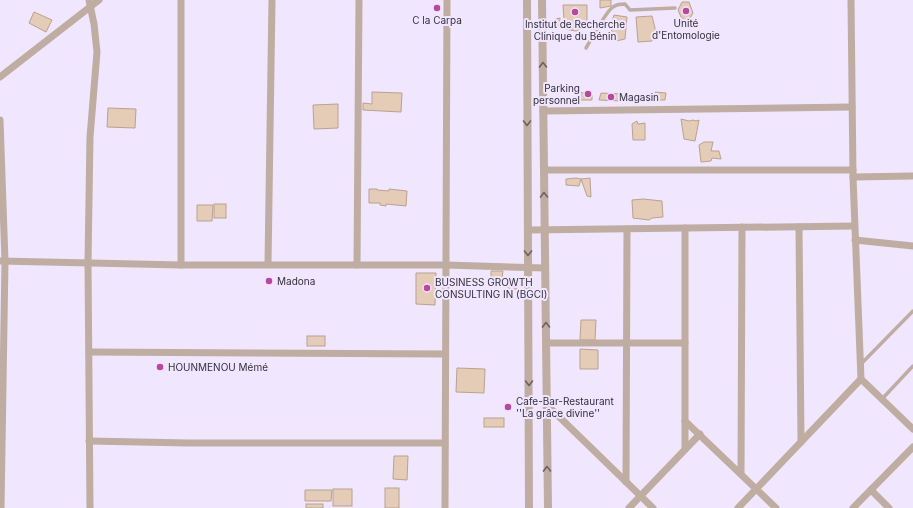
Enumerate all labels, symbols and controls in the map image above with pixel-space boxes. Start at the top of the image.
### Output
marker: C la Carpa [432,3,442,13]
marker: Unité d'Entomologie [681,6,691,16]
marker: Institut de Recherche Clinique du Bénin [570,7,580,17]
place label: C la Carpa [412,14,462,26]
place label: Unité d'Entomologie [652,17,720,41]
place label: Institut de Recherche Clinique du Bénin [525,18,625,42]
one-way arrow [539,62,547,68]
place label: Parking personnel [533,82,580,106]
marker: Parking personnel [583,89,593,99]
place label: Magasin [619,91,659,103]
marker: Magasin [606,92,616,102]
one-way arrow [523,120,532,126]
one-way arrow [540,192,548,198]
one-way arrow [524,250,532,256]
place label: Madona [277,275,315,287]
marker: Madona [264,276,274,286]
place label: BUSINESS GROWTH CONSULTING IN (BGCI) [435,276,547,300]
marker: BUSINESS GROWTH CONSULTING IN (BGCI) [422,283,432,293]
one-way arrow [542,322,550,328]
place label: HOUNMENOU Mémé [168,361,268,373]
marker: HOUNMENOU Mémé [155,362,165,372]
one-way arrow [525,380,533,386]
place label: Cafe-Bar-Restaurant ''La grâce divine'' [516,395,614,419]
marker: Cafe-Bar-Restaurant ''La grâce divine'' [503,402,513,412]
one-way arrow [543,466,552,472]

